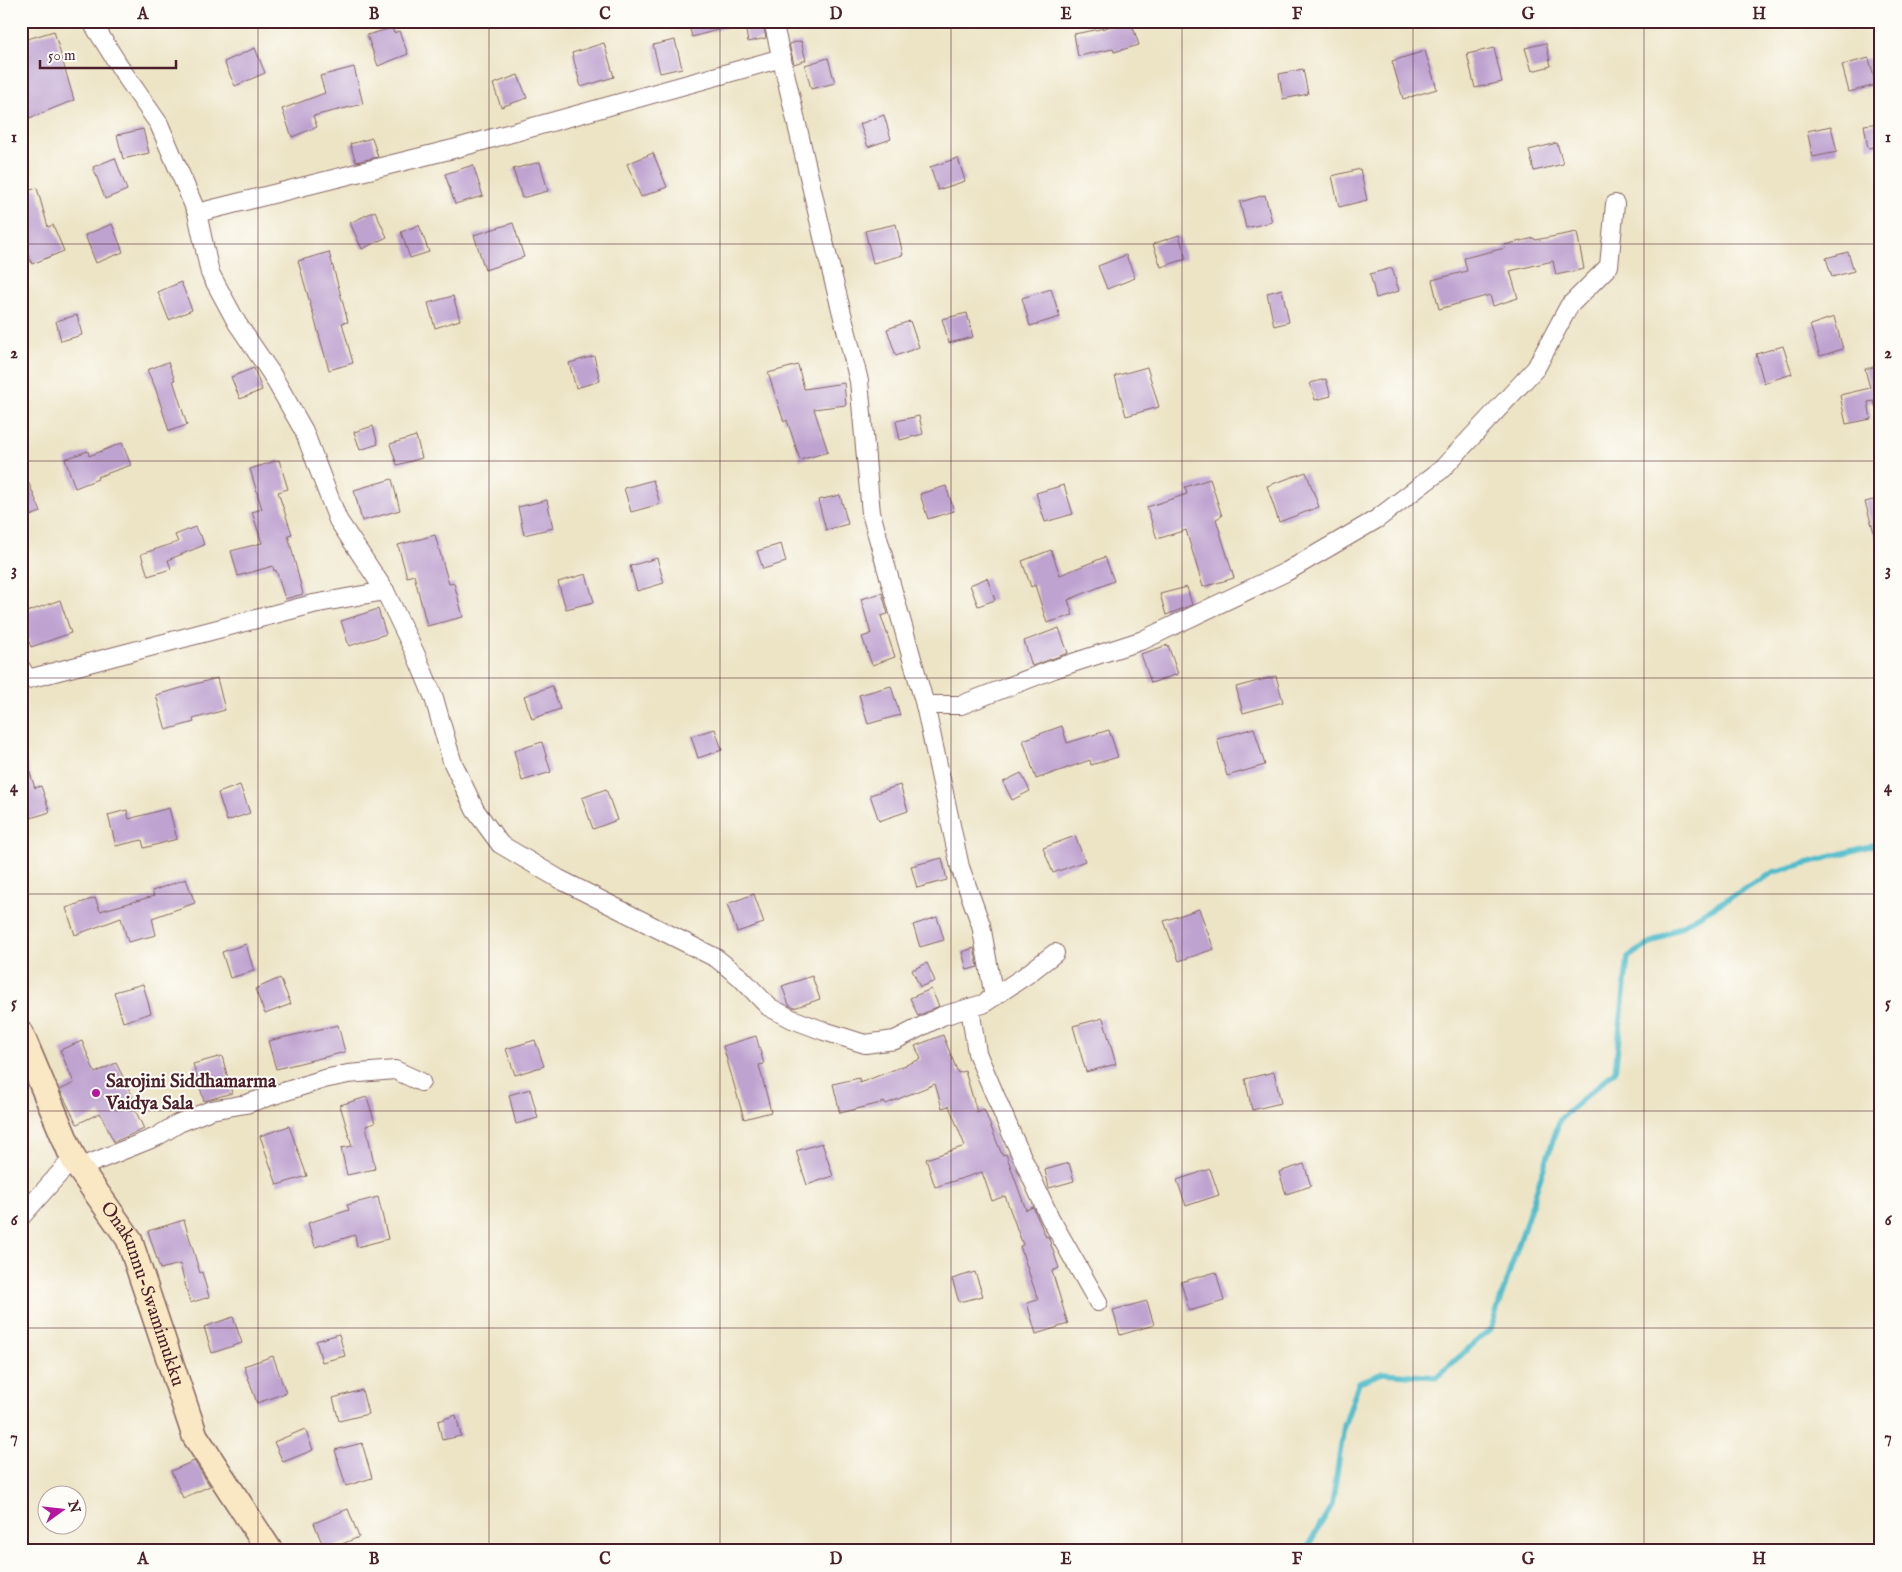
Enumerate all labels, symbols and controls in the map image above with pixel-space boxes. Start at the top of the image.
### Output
text: A [137,5,150,25]
text: B [369,5,380,25]
text: C [599,5,611,25]
text: D [830,5,843,25]
text: E [1060,5,1072,25]
text: F [1292,5,1303,25]
text: G [1522,5,1535,25]
text: H [1752,5,1766,25]
scale bar [40,38,176,70]
text: 50 m [48,46,76,65]
text: 1 [11,128,17,148]
text: 1 [1885,128,1891,148]
text: 2 [10,344,18,364]
text: 2 [1884,344,1892,364]
text: 3 [11,561,17,581]
text: 3 [1885,561,1891,581]
text: 4 [10,778,19,798]
text: 4 [1884,778,1893,798]
text: 5 [11,994,17,1014]
text: 5 [1885,994,1891,1014]
place label: Sarojini Siddhamarma Vaidya Sala [105,1070,277,1116]
marker: Sarojini Siddhamarma Vaidya Sala [90,1087,102,1099]
street label: Onakunnu-Swamimukku [95,1197,190,1390]
text: 6 [11,1211,19,1231]
text: 6 [1885,1211,1893,1231]
text: 7 [10,1428,18,1448]
text: 7 [1884,1428,1892,1448]
north arrow [38,1484,88,1534]
text: N [63,1498,84,1515]
text: A [137,1550,150,1570]
text: B [369,1550,380,1570]
text: C [599,1550,611,1570]
text: D [830,1550,843,1570]
text: E [1060,1550,1072,1570]
text: F [1292,1550,1303,1570]
text: G [1522,1550,1535,1570]
text: H [1752,1550,1766,1570]

